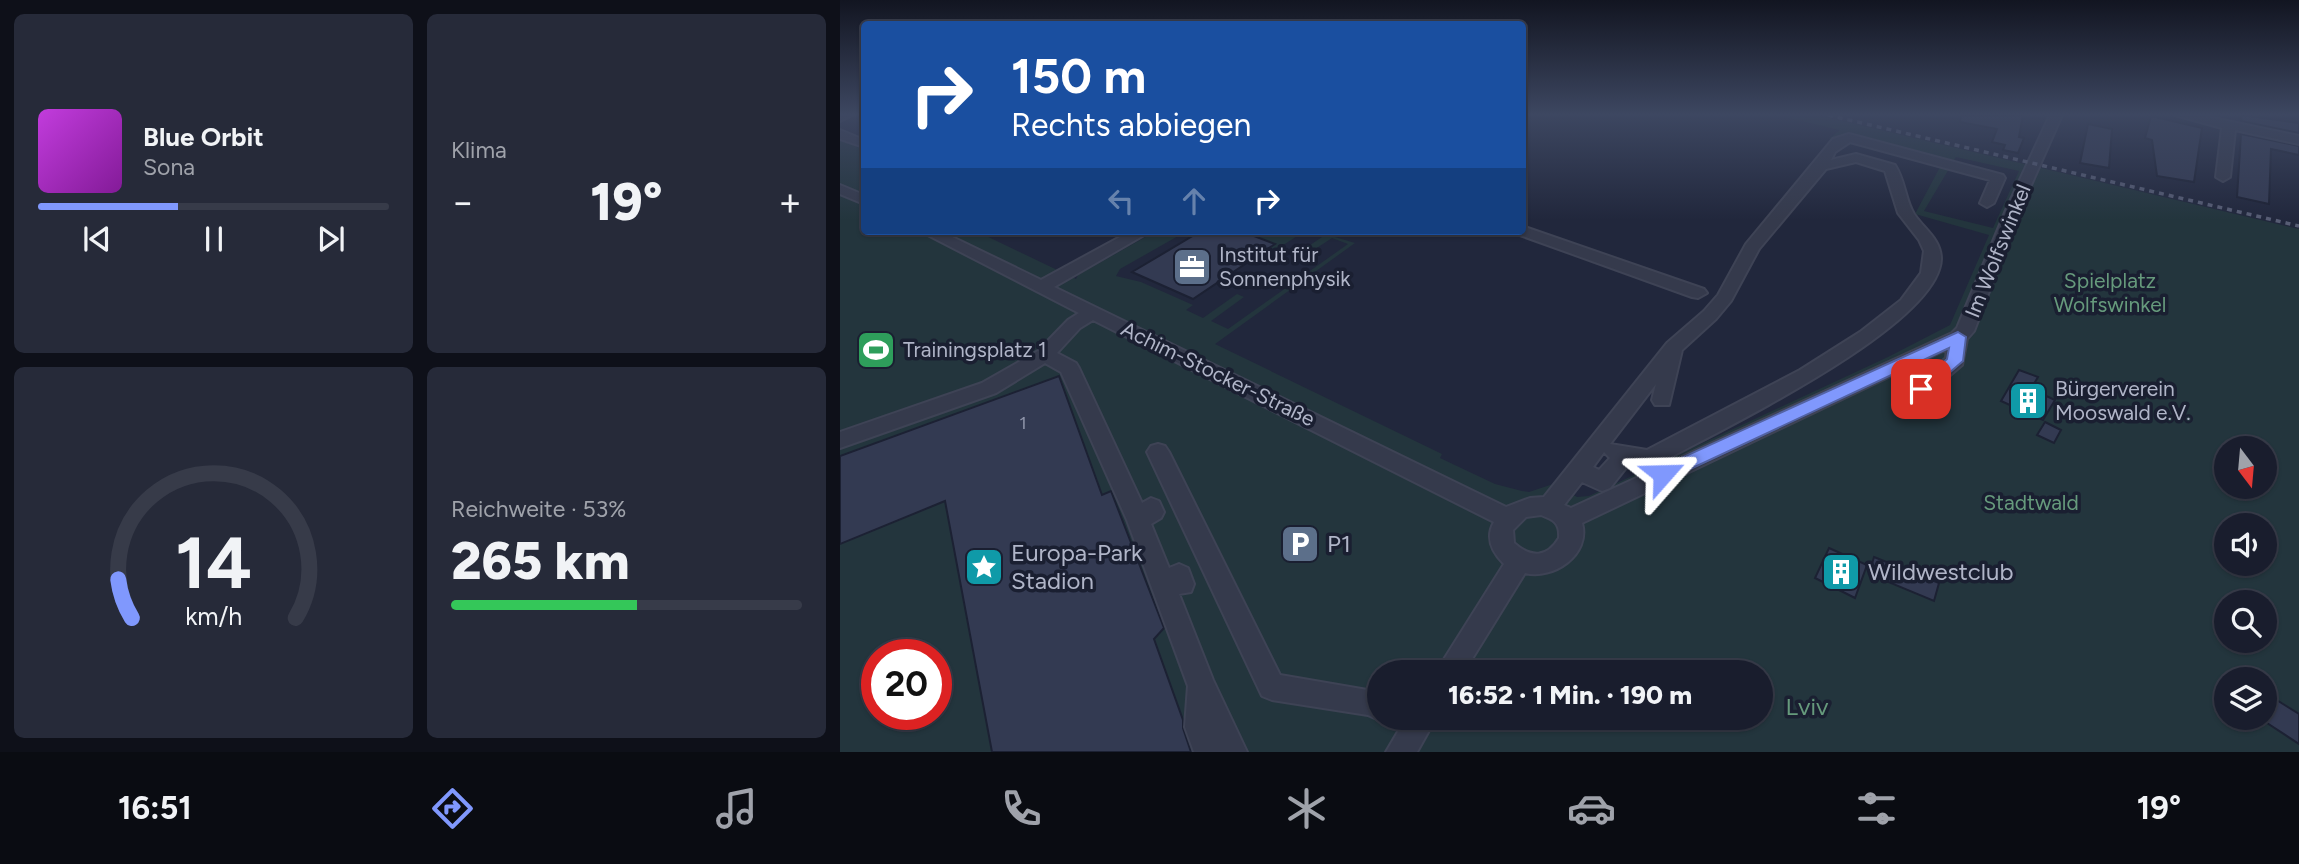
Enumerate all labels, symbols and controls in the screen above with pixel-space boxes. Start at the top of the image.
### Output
text: 150 m [1011,46,1146,105]
icon: right [896,49,987,140]
text: Rechts abbiegen [1011,106,1251,144]
text: Blue Orbit [143,121,264,153]
text: Klima [451,136,507,164]
text: Sona [143,153,195,181]
text: 19° [590,171,663,233]
text: − [451,179,475,225]
text: + [778,179,802,225]
street label: Im Wolfswinkel [1959,181,2036,321]
icon: left [1102,182,1140,220]
icon: ahead [1175,182,1213,220]
icon: right [1248,182,1286,220]
icon: previous [78,220,116,258]
icon: pause [195,220,233,258]
icon: next [312,220,350,258]
place label: Institut für Sonnenphysik [1219,242,1351,291]
office icon: Institut für Sonnenphysik [1171,246,1213,288]
park label: Spielplatz Wolfswinkel [2054,268,2166,317]
street label: Achim-Stocker-Straße [1117,316,1319,431]
sports icon: Trainingsplatz 1 [855,329,897,371]
place label: Trainingsplatz 1 [903,337,1047,362]
pin [1891,359,1951,419]
icon: arrive [1902,370,1940,408]
place label: Bürgerverein Mooswald e.V. [2055,376,2191,425]
building icon: Bürgerverein Mooswald e.V. [2007,380,2049,422]
house number: 1 [1019,412,1027,434]
north arrow [2214,436,2277,499]
map controls [2214,436,2277,730]
position arrow [1626,437,1700,511]
park label: Stadtwald [1983,490,2079,515]
text: Reichweite · 53% [451,495,626,523]
button: sound [2214,513,2277,576]
text: 14 [175,520,252,607]
parking icon: P1 [1279,523,1321,565]
place label: P1 [1327,529,1351,558]
text: 265 km [451,530,630,592]
place label: Europa-Park Stadion [1011,538,1143,595]
place icon: Europa-Park Stadion [963,546,1005,588]
building icon: Wildwestclub [1820,551,1862,593]
place label: Wildwestclub [1868,557,2014,586]
button: search [2214,590,2277,653]
text: km/h [185,601,242,631]
speed limit sign: 20 [861,639,952,730]
button: layers [2214,667,2277,730]
text: 16:52 · 1 Min. · 190 m [1448,679,1692,711]
park label: Lviv [1786,692,1829,721]
icon: directions [428,784,477,833]
icon: music [712,784,761,833]
icon: phone [997,784,1046,833]
icon: climate [1282,784,1331,833]
icon: car [1567,784,1616,833]
icon: filters [1852,784,1901,833]
text: 16:51 [118,789,192,827]
text: 19° [2137,789,2181,827]

